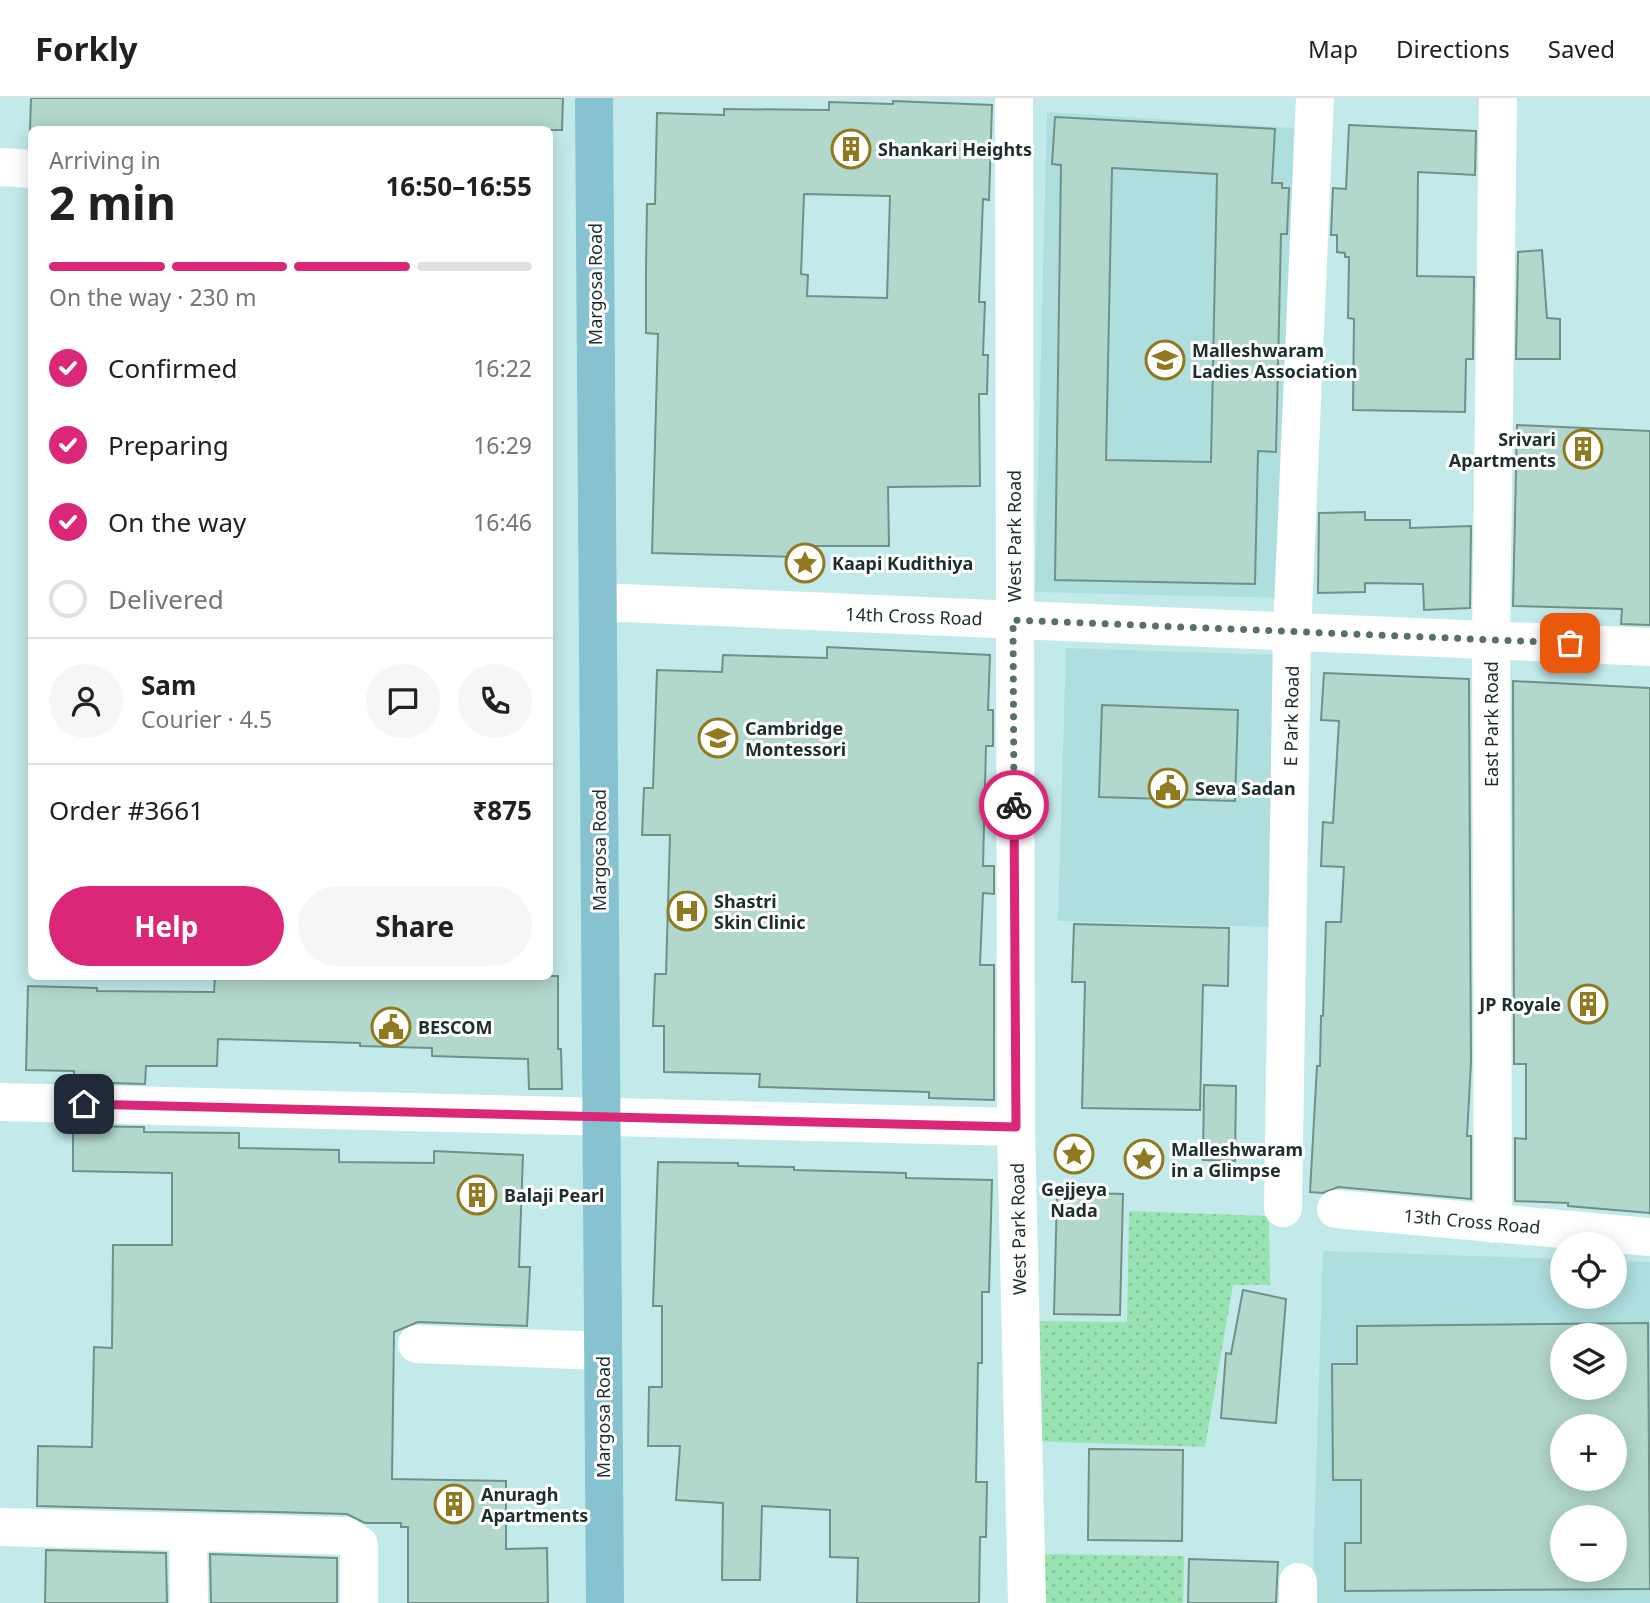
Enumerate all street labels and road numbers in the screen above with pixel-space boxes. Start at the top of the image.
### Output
street label: Margosa Road [583,223,607,345]
street label: West Park Road [1002,470,1026,602]
street label: 14th Cross Road [845,602,983,630]
street label: East Park Road [1479,661,1503,787]
street label: E Park Road [1278,665,1304,767]
street label: Margosa Road [587,789,611,911]
street label: West Park Road [1005,1163,1031,1295]
street label: 13th Cross Road [1403,1203,1541,1239]
street label: Margosa Road [591,1356,615,1478]

